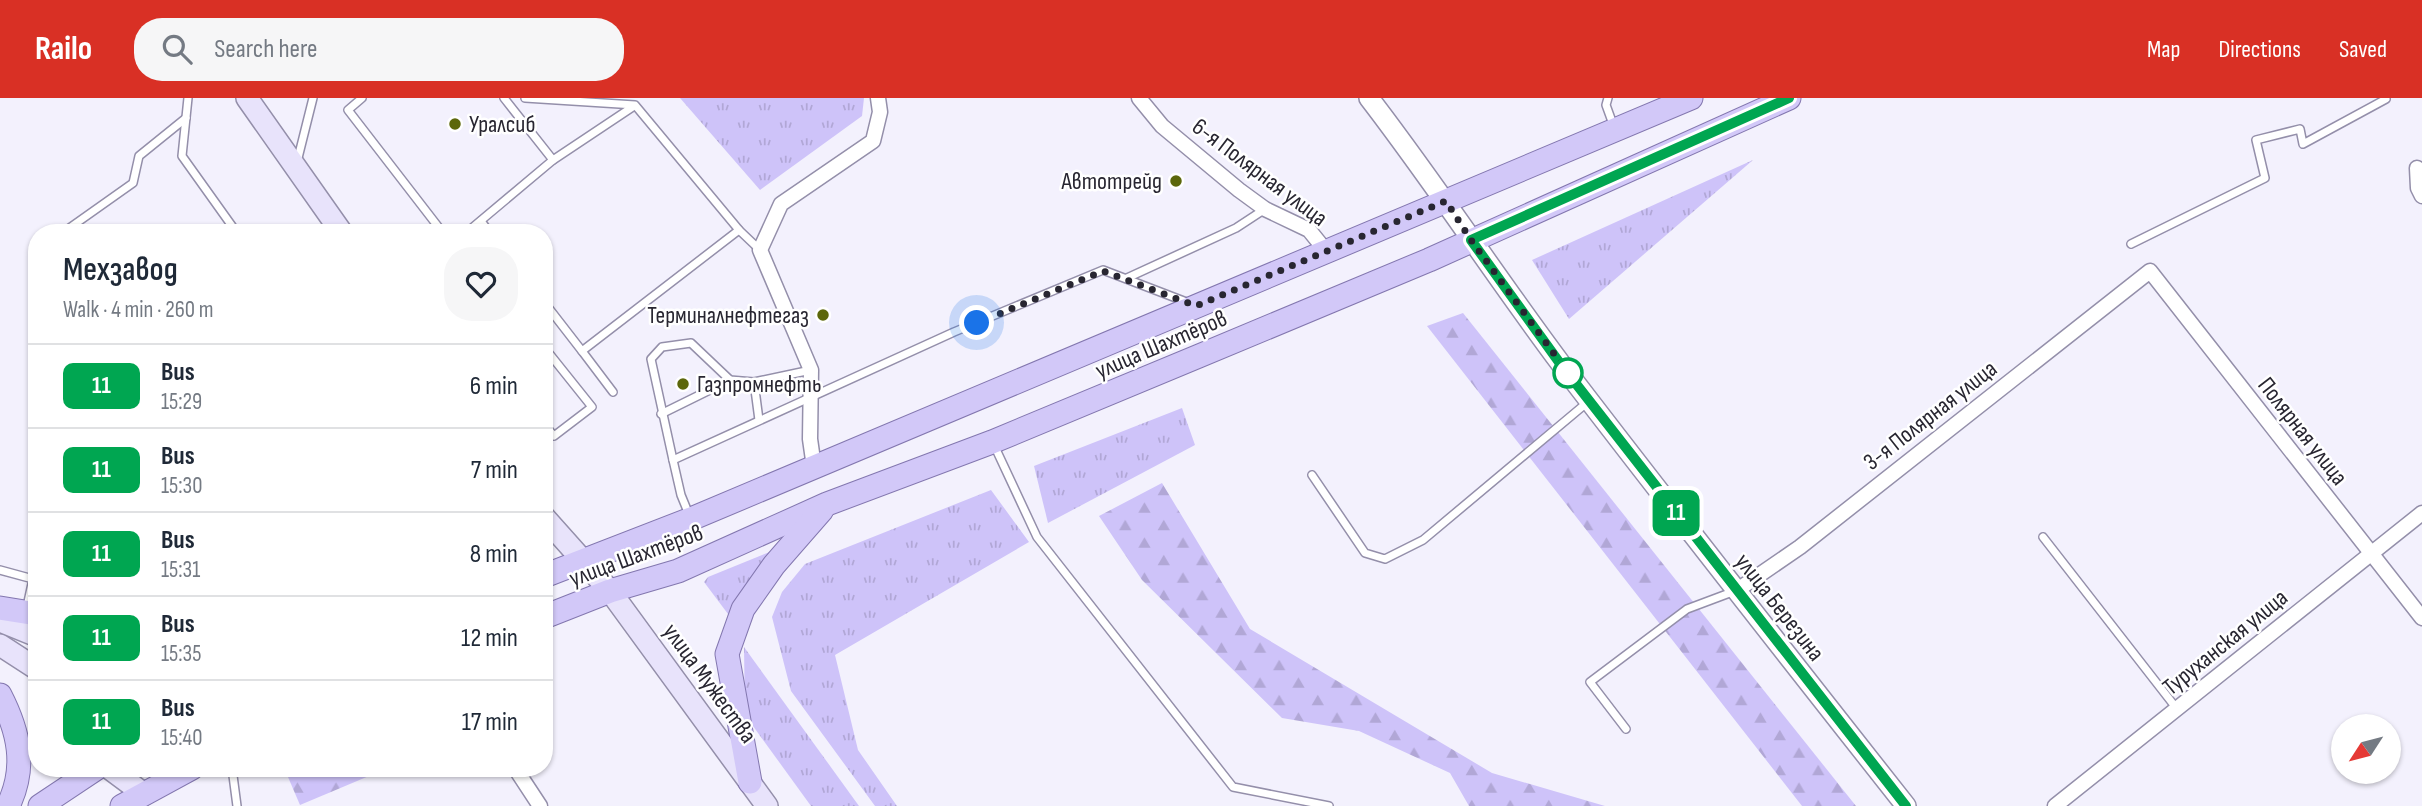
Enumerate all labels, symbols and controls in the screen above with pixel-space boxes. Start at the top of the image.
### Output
search box [134,18,624,81]
text: Railo [35,29,92,69]
icon: search [158,30,196,68]
text: Search here [214,34,318,65]
text: Map [2147,35,2180,64]
text: Directions [2218,35,2301,64]
text: Saved [2339,35,2387,64]
place label: Уралсиб [469,110,535,139]
street label: 6-я Полярная улица [1186,112,1333,233]
marker: Уралсиб [447,116,463,132]
place label: Автотрейд [1061,167,1162,196]
marker: Автотрейд [1168,173,1184,189]
button: heart [444,247,518,321]
text: Мехзавод [63,250,178,290]
text: Walk · 4 min · 260 m [63,296,213,324]
place label: Терминалнефтегаз [647,301,809,330]
street label: улица Шахтёров [1091,304,1231,385]
your location [959,305,994,340]
marker: Терминалнефтегаз [815,307,831,323]
street label: 3-я Полярная улица [1858,354,2003,477]
text: Bus [161,357,195,388]
unlabelled marker [1553,358,1583,388]
place label: Газпромнефть [697,370,821,399]
text: 11 [92,371,111,400]
text: 6 min [470,371,518,402]
street label: Полярная улица [2251,371,2354,491]
marker: Газпромнефть [675,376,691,392]
text: 15:29 [161,388,202,416]
text: Bus [161,441,195,472]
text: 11 [92,455,111,484]
text: 7 min [471,455,518,486]
text: 15:30 [161,472,203,500]
line badge: 11 [1644,490,1708,536]
text: 11 [1667,498,1685,527]
street label: улица Шахтёров [565,518,707,593]
text: Bus [161,525,195,556]
text: 11 [92,539,111,568]
text: 8 min [470,539,518,570]
street label: улица Березина [1729,548,1831,667]
text: 15:31 [161,556,200,584]
street label: Туруханская улица [2157,583,2294,702]
text: Bus [161,609,195,640]
street label: улица Мужества [656,618,763,749]
text: 11 [92,623,111,652]
text: 12 min [461,623,518,654]
text: 15:35 [161,640,201,668]
text: Bus [161,693,195,724]
text: 11 [92,707,111,736]
text: 17 min [462,707,518,738]
north arrow [2331,714,2401,784]
map controls [2331,714,2401,784]
text: 15:40 [161,724,203,752]

